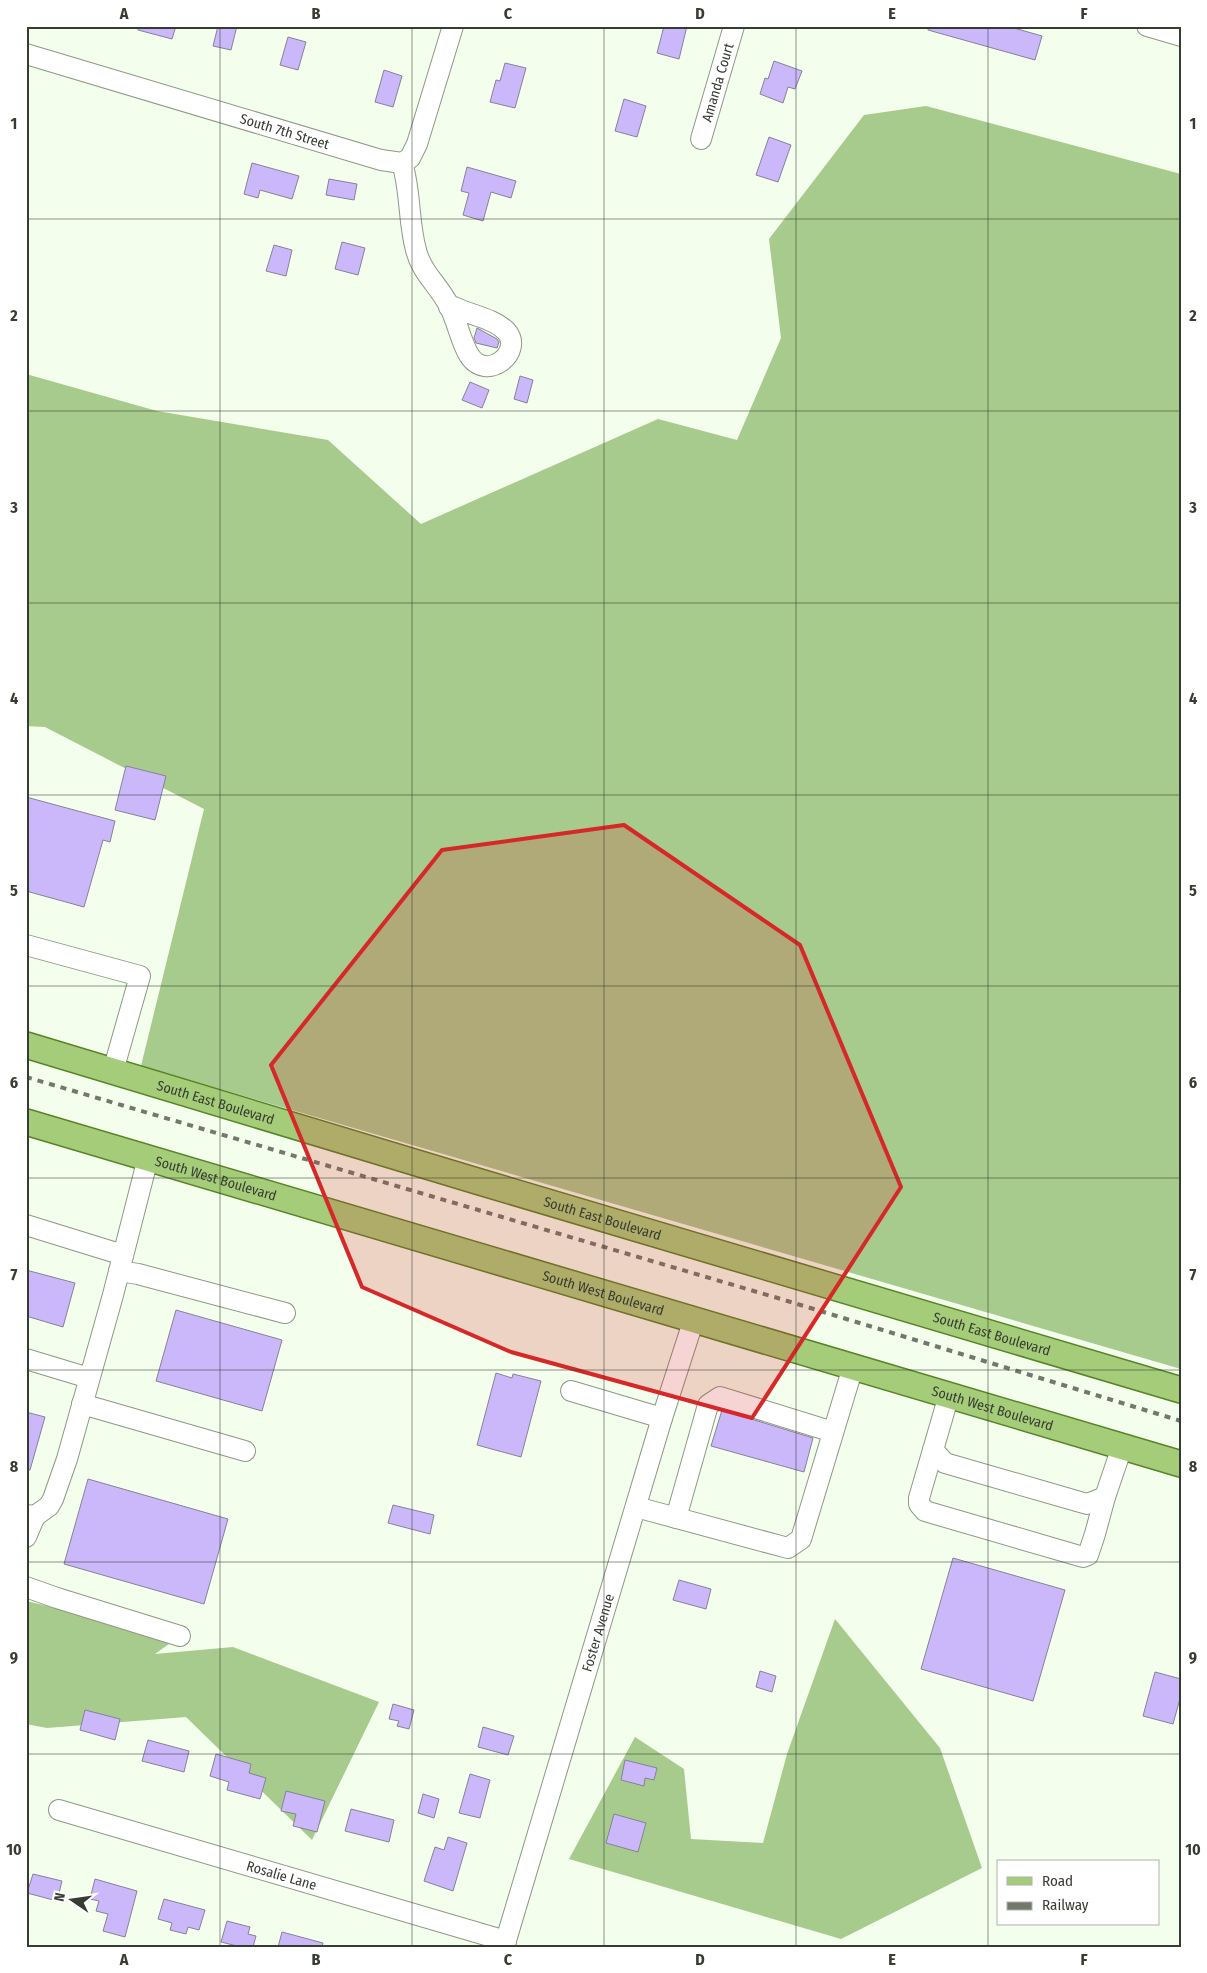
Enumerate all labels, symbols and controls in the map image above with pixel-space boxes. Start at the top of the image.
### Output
text: A [119,4,129,23]
text: B [312,4,321,23]
text: C [504,4,513,23]
text: D [695,4,705,23]
text: E [888,4,896,23]
text: F [1080,4,1088,23]
street label: Amanda Court [698,41,737,124]
street label: South 7th Street [238,110,332,153]
text: 1 [11,114,17,133]
text: 1 [1190,114,1196,133]
text: 2 [9,306,18,325]
text: 2 [1188,306,1197,325]
text: 3 [9,498,18,517]
text: 3 [1188,498,1197,517]
text: 4 [10,689,18,708]
text: 4 [1189,689,1197,708]
text: 5 [10,881,18,900]
text: 5 [1189,881,1197,900]
text: 6 [10,1073,18,1092]
text: 6 [1189,1073,1197,1092]
street label: South East Boulevard [155,1076,276,1128]
street label: South West Boulevard [153,1152,279,1204]
street label: South East Boulevard [542,1193,663,1244]
text: 7 [11,1265,18,1284]
text: 7 [1190,1265,1197,1284]
street label: South West Boulevard [540,1267,666,1319]
street label: South East Boulevard [931,1308,1053,1359]
street label: South West Boulevard [930,1382,1055,1434]
text: 8 [10,1457,19,1476]
text: 8 [1189,1457,1198,1476]
street label: Foster Avenue [578,1592,618,1674]
text: 9 [10,1648,18,1667]
text: 9 [1189,1648,1197,1667]
text: 10 [6,1840,22,1859]
text: 10 [1185,1840,1201,1859]
street label: Rosalie Lane [245,1857,319,1894]
legend [997,1860,1160,1926]
text: Road [1042,1872,1073,1890]
north arrow [48,1876,98,1926]
text: N [51,1891,69,1903]
text: Railway [1042,1896,1089,1914]
text: A [119,1950,129,1969]
text: B [312,1950,321,1969]
text: C [504,1950,513,1969]
text: D [695,1950,705,1969]
text: E [888,1950,896,1969]
text: F [1080,1950,1088,1969]

